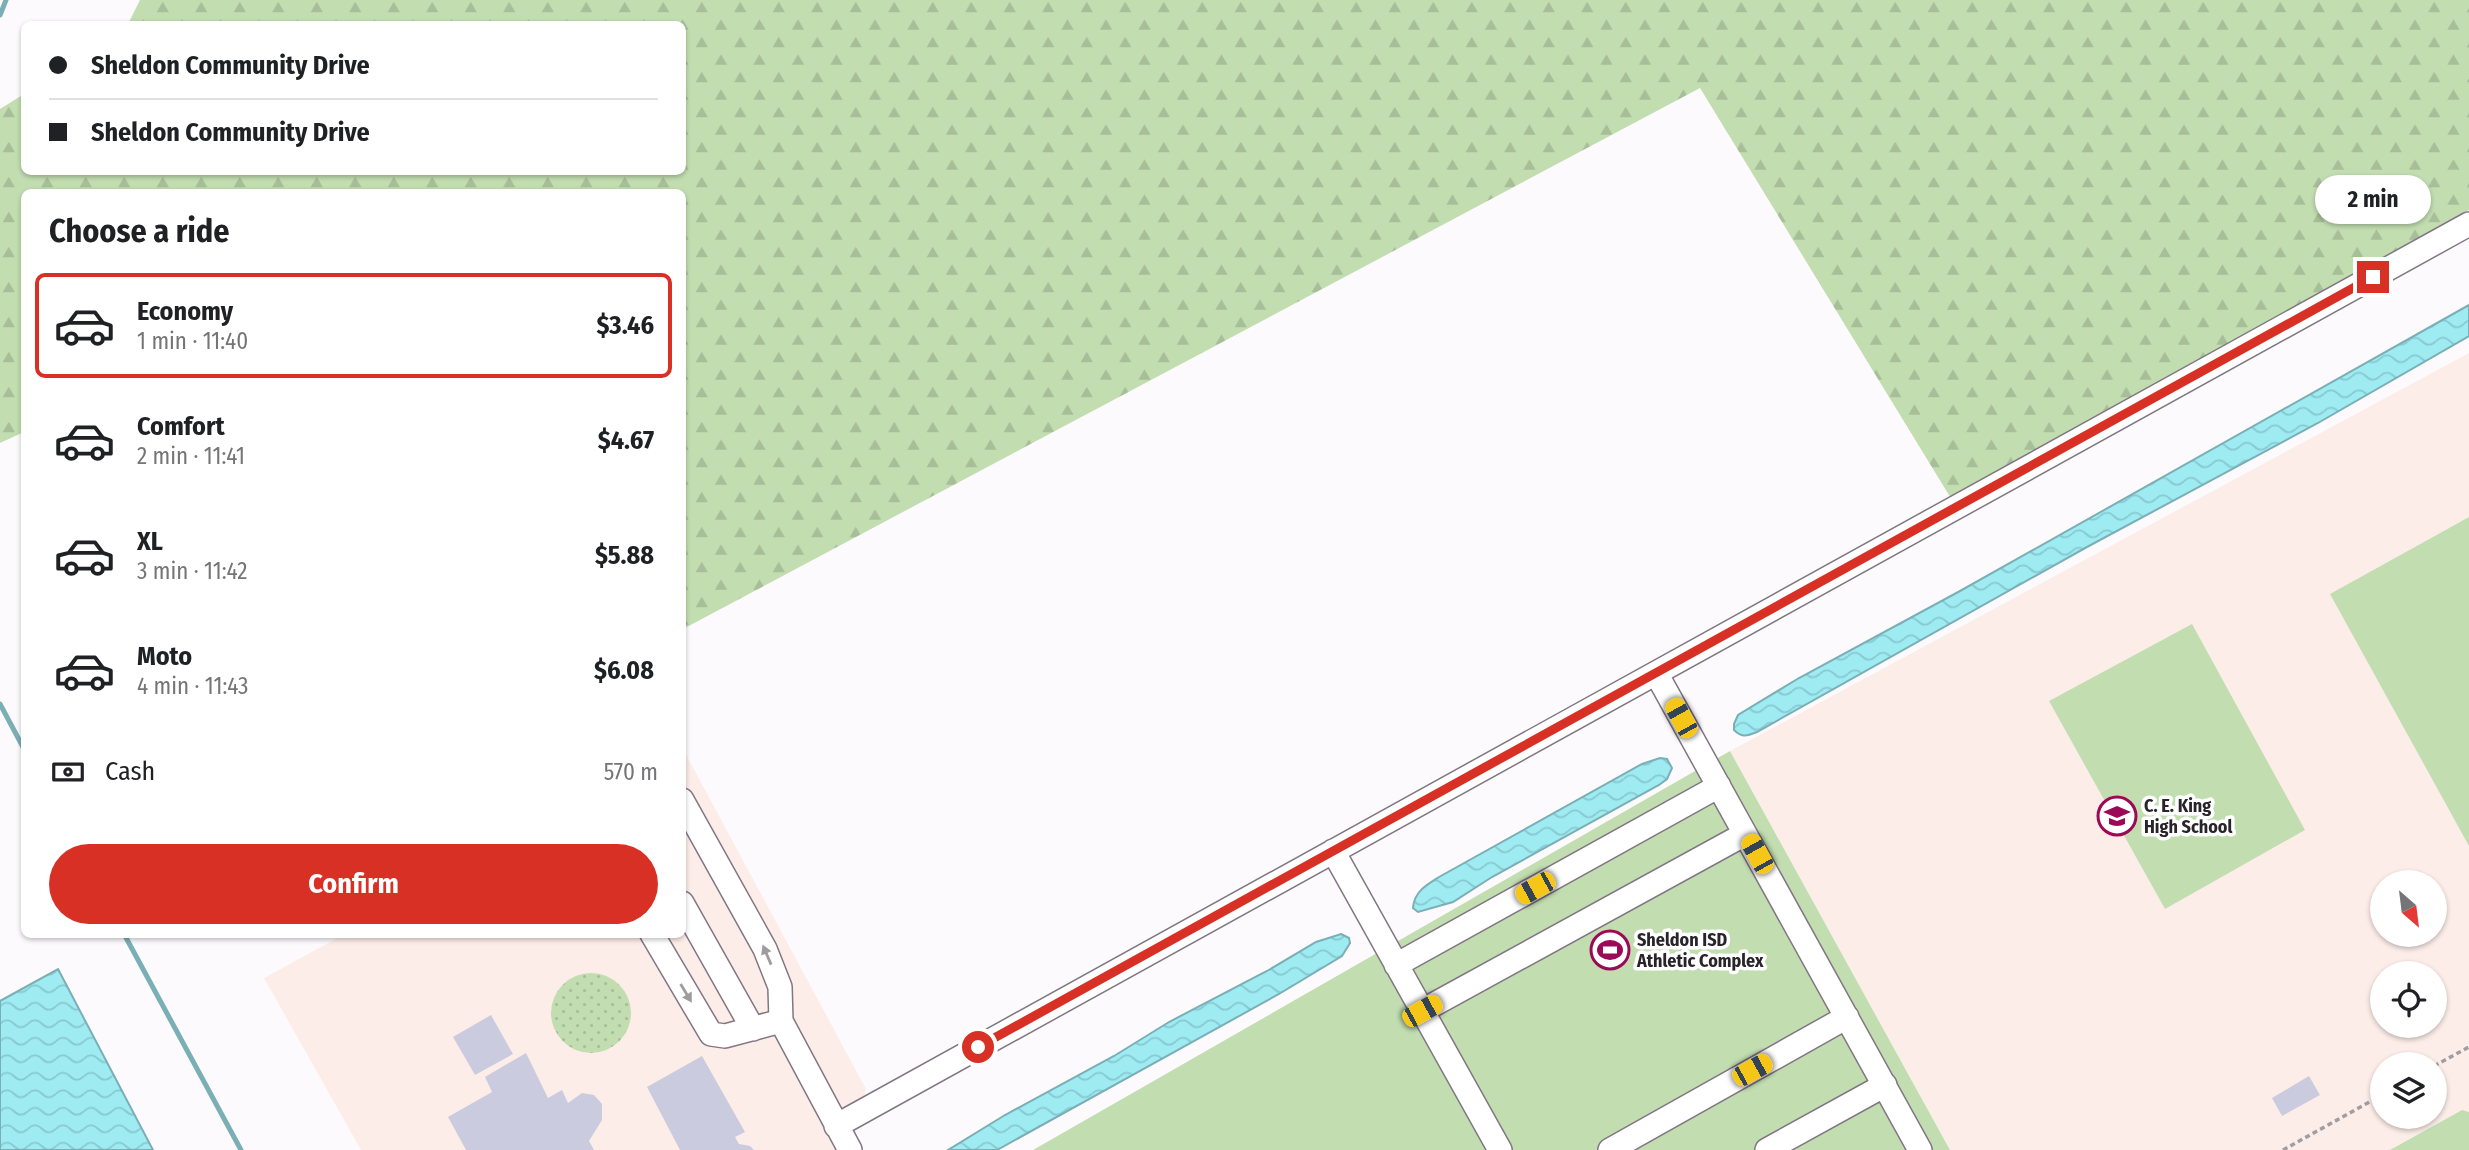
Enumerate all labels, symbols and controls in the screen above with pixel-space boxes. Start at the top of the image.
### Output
text: Sheldon Community Drive [91,50,370,81]
text: Sheldon Community Drive [91,117,370,148]
callout: 2 min [2315,176,2431,224]
text: 2 min [2348,185,2399,213]
text: Choose a ride [49,212,230,250]
route end [2357,261,2389,293]
icon: car [53,294,116,357]
text: Economy [137,296,233,327]
text: $3.46 [596,310,654,341]
text: 1 min · 11:40 [137,327,248,355]
icon: car [53,409,116,472]
text: Comfort [137,411,225,442]
text: $4.67 [598,425,654,456]
text: 2 min · 11:41 [137,442,245,470]
icon: car [53,524,116,587]
text: XL [137,526,163,557]
text: $5.88 [595,540,654,571]
text: 3 min · 11:42 [137,557,247,585]
icon: car [53,639,116,702]
text: Moto [137,641,192,672]
text: $6.08 [594,655,654,686]
text: 4 min · 11:43 [137,672,248,700]
car [1662,695,1701,741]
icon: cash [49,753,87,791]
text: Cash [105,756,155,787]
text: 570 m [604,758,658,786]
school or university icon: C. E. King High School [2096,795,2138,837]
place label: C. E. King High School [2144,795,2232,838]
car [1738,831,1777,877]
button: Confirm [49,844,658,924]
car [1512,869,1559,907]
north arrow [2370,870,2446,947]
map controls [2370,870,2447,1129]
sports icon: Sheldon ISD Athletic Complex [1589,929,1631,971]
place label: Sheldon ISD Athletic Complex [1636,929,1764,972]
one-way arrow [761,945,772,966]
button: locate [2370,961,2447,1038]
one-way arrow [680,984,693,1003]
car [1399,992,1446,1030]
route start [962,1031,994,1063]
car [1729,1051,1776,1089]
button: layers [2370,1052,2447,1129]

